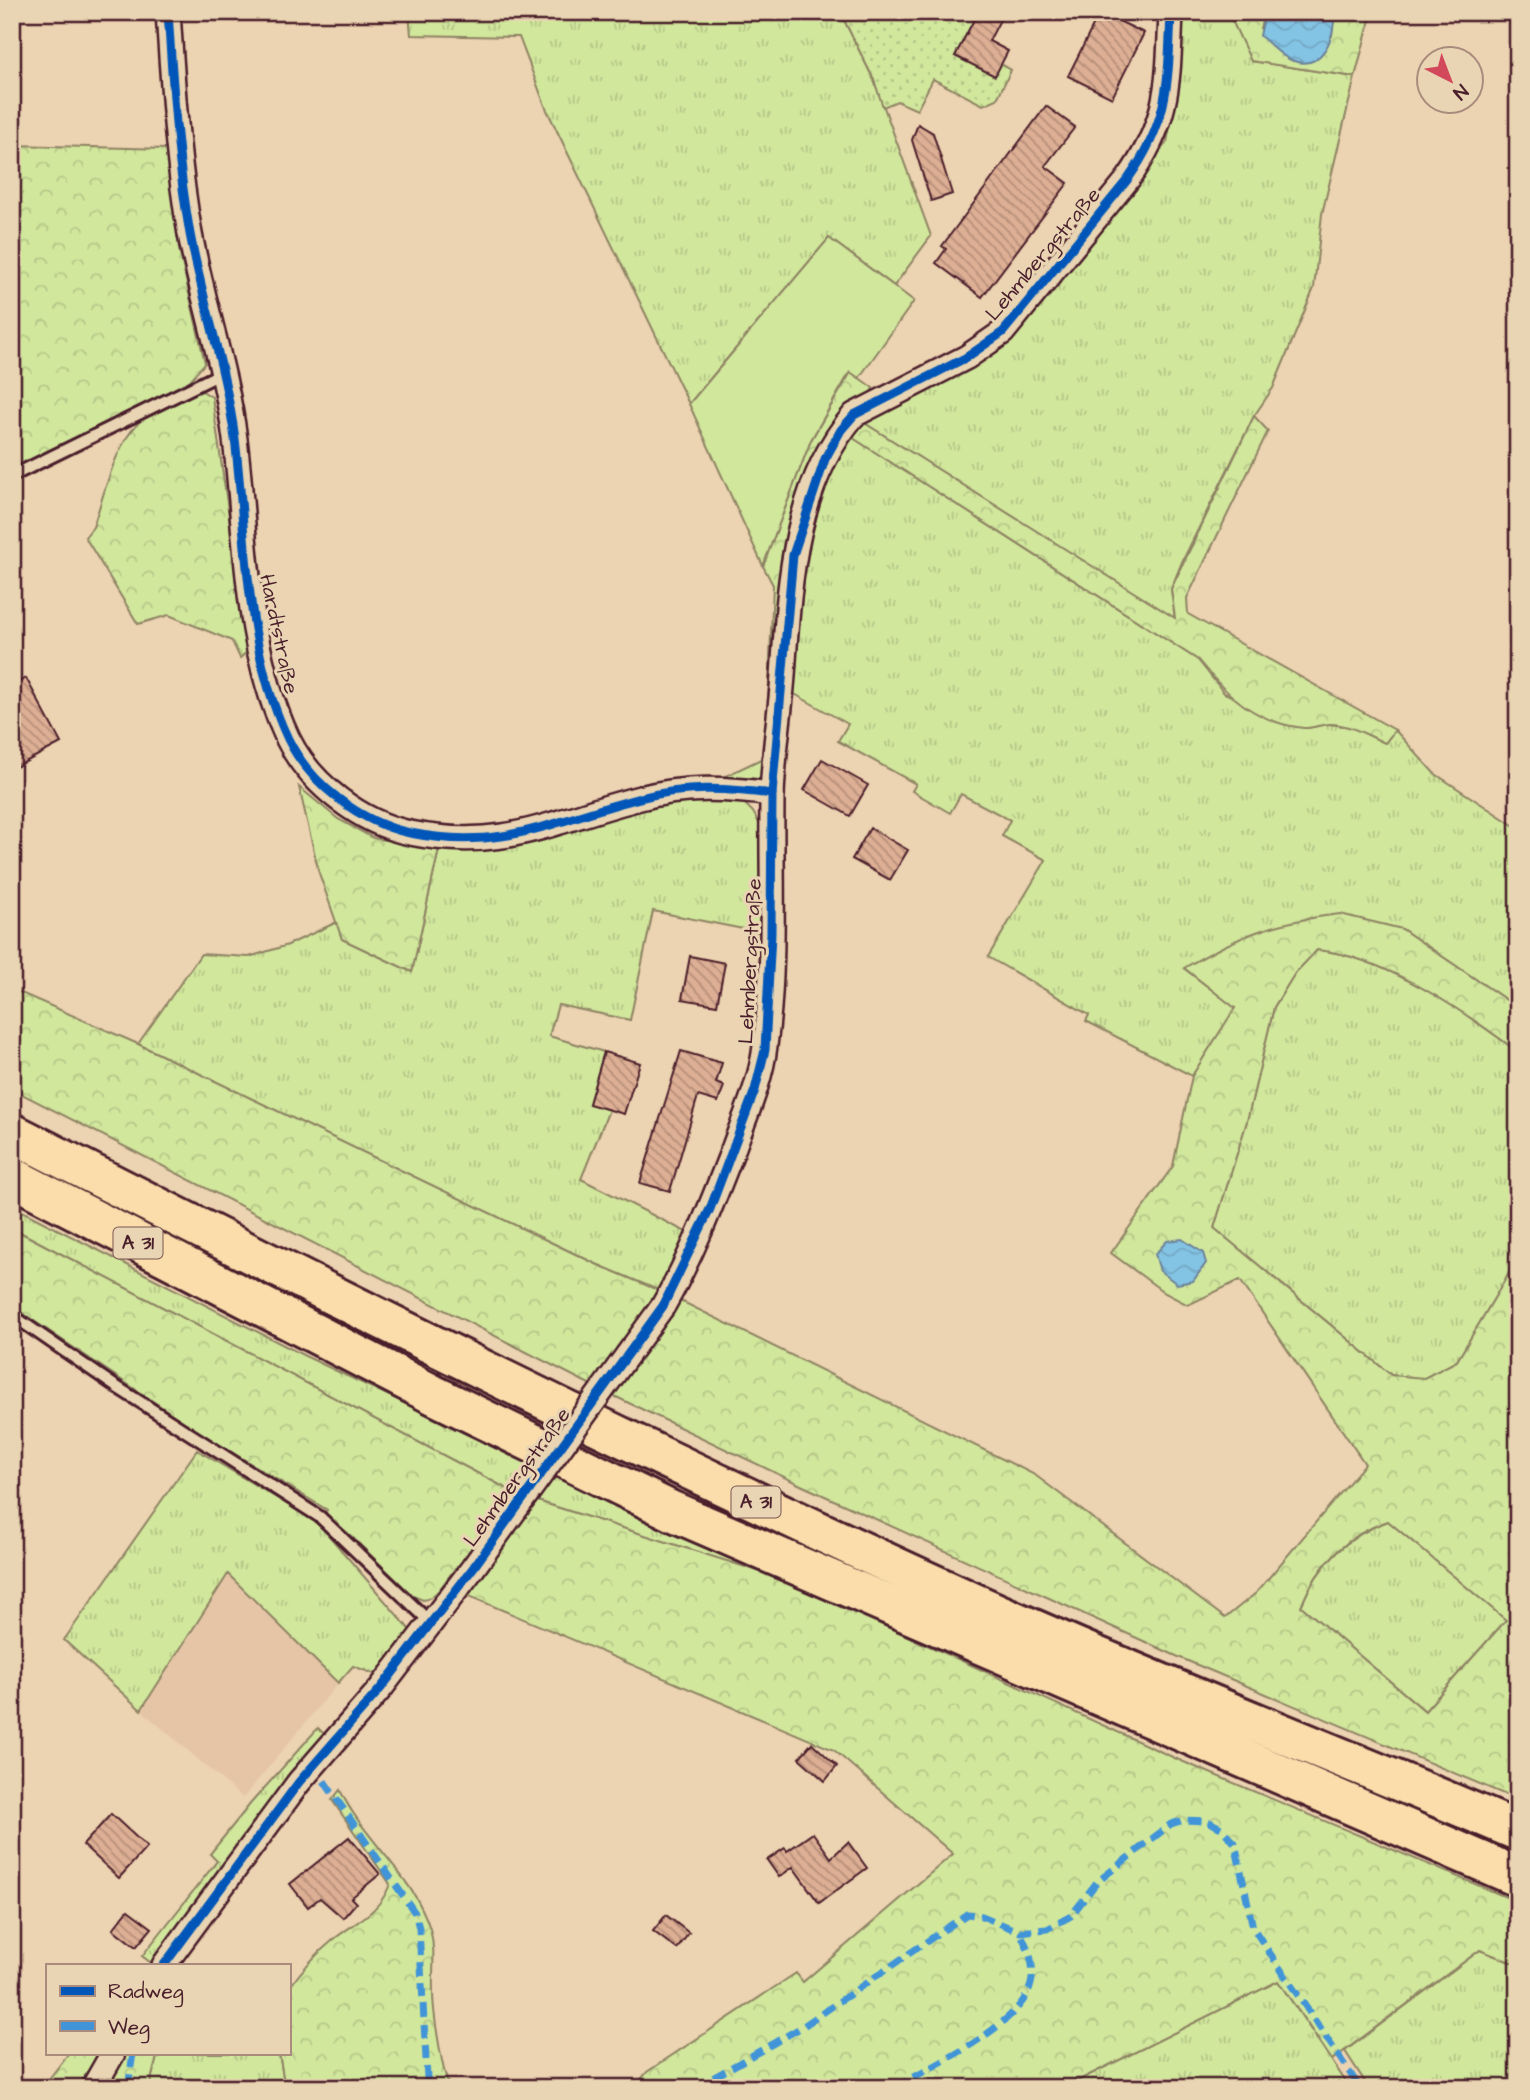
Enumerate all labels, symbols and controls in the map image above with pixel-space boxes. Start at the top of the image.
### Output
north arrow [1414,46,1484,116]
text: N [1447,77,1474,106]
street label: Lehmbergstraße [979,181,1109,328]
street label: Hardtstraße [252,571,306,697]
street label: Lehmbergstraße [731,877,771,1045]
road number: A 31 [114,1228,162,1259]
street label: Lehmbergstraße [457,1401,579,1554]
road number: A 31 [732,1486,780,1518]
legend [46,1964,290,2054]
text: Radweg [108,1977,184,2008]
text: Weg [108,2013,150,2044]

